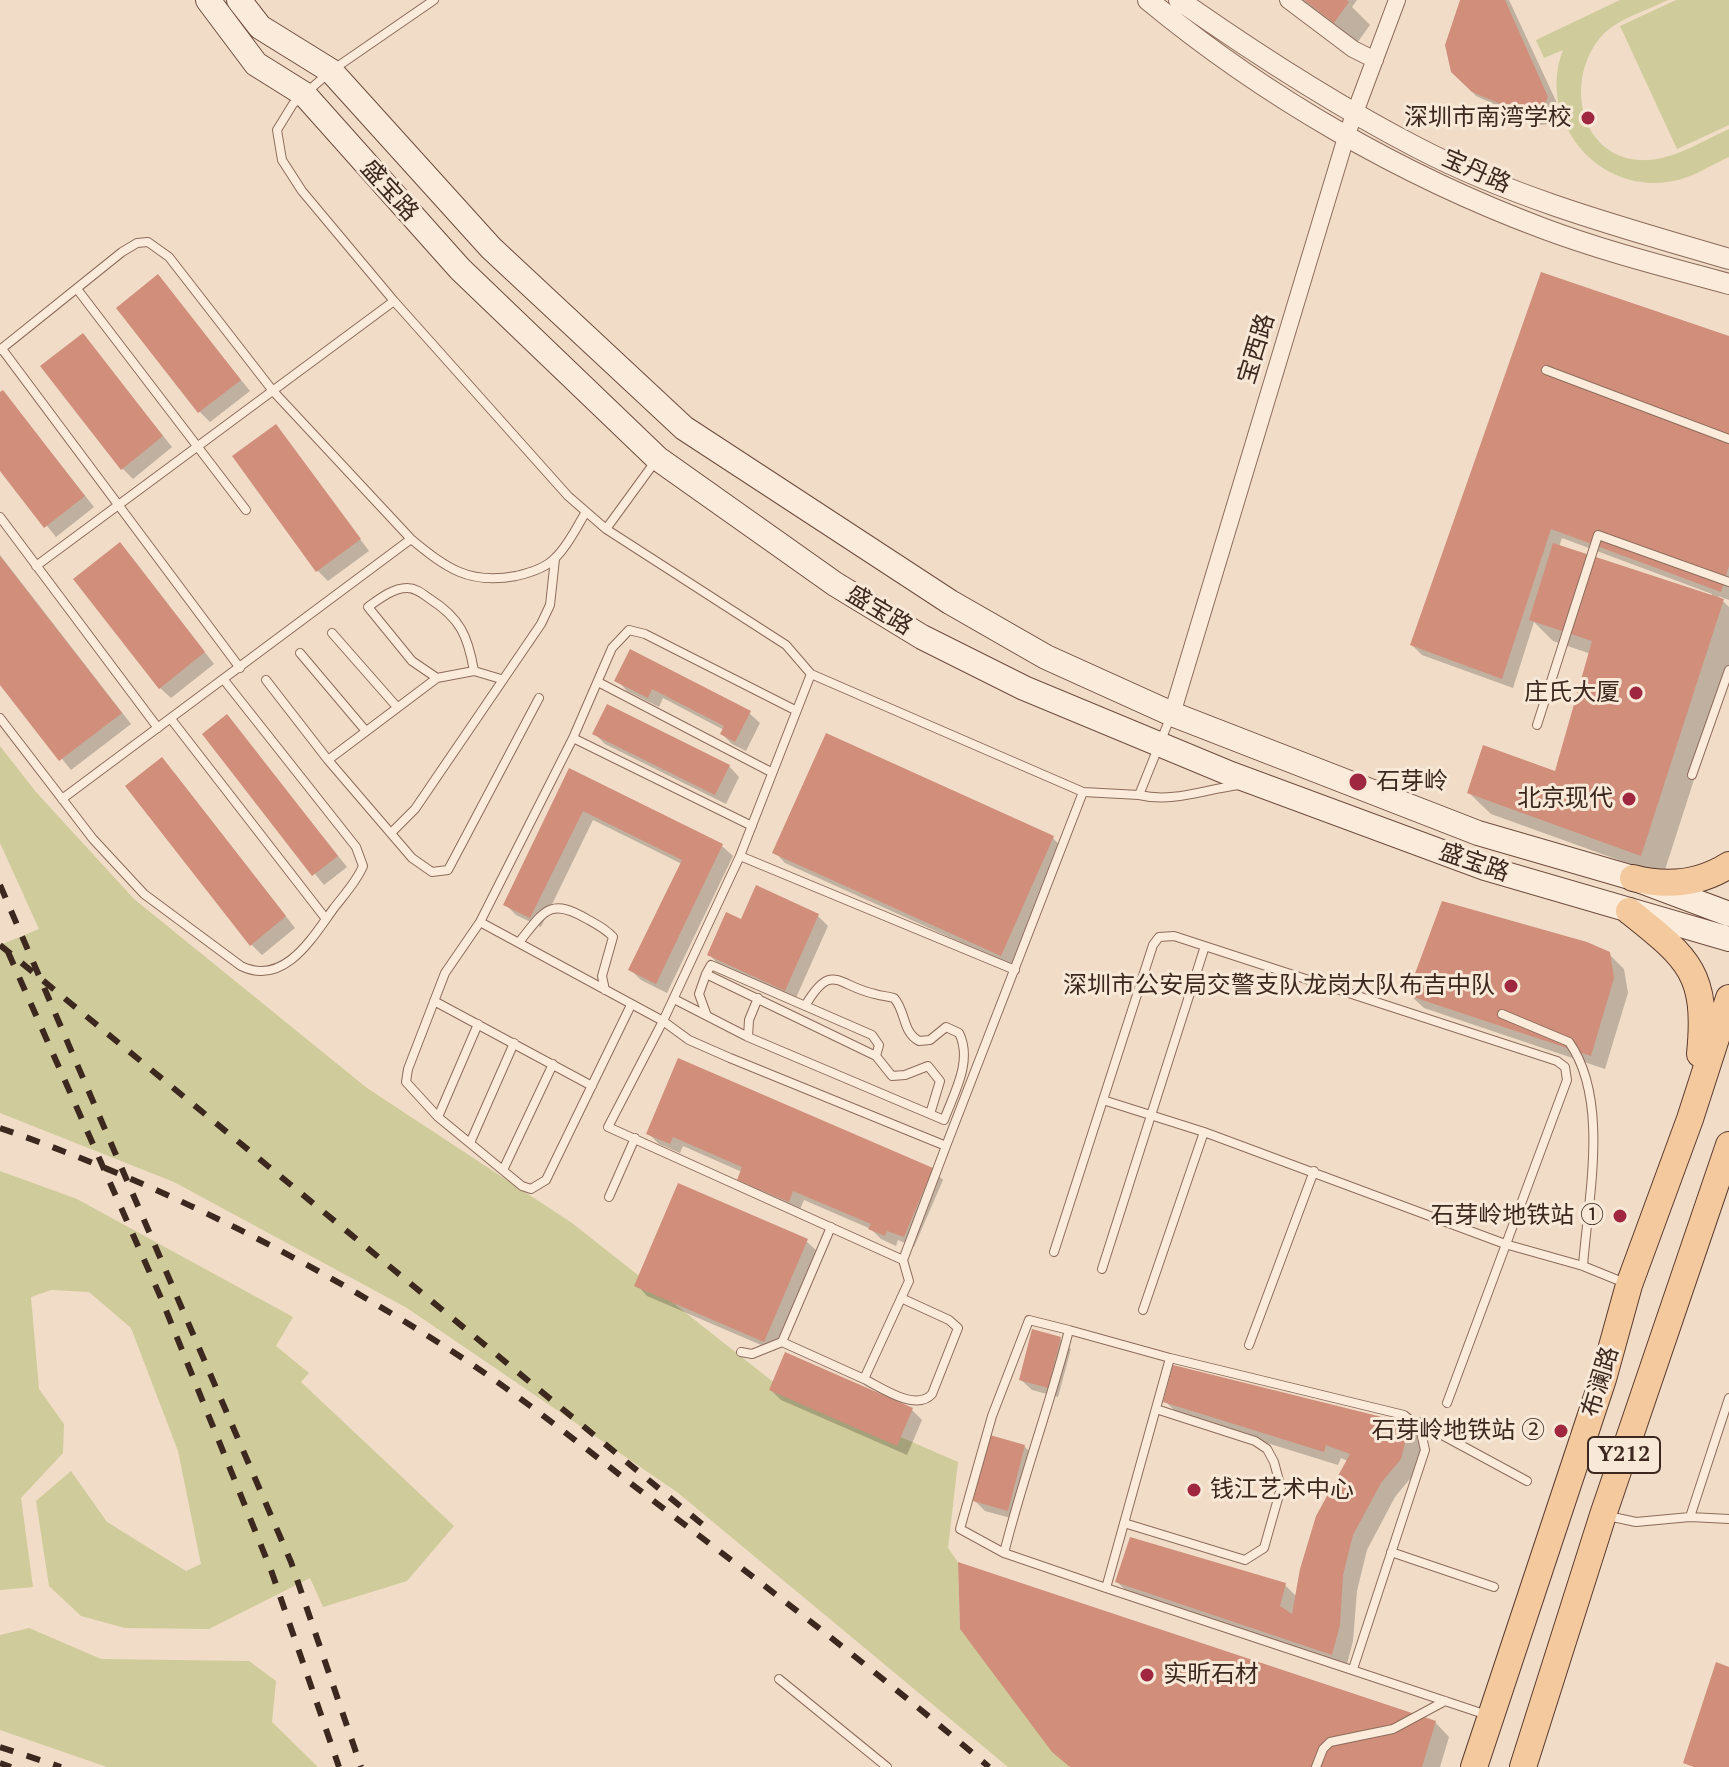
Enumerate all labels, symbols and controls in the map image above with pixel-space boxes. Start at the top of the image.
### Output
place label: 深圳市南湾学校 [1404,104,1572,132]
marker: 深圳市南湾学校 [1579,109,1597,127]
street label: 宝丹路 [1437,144,1515,200]
street label: 盛宝路 [354,155,424,227]
street label: 宝西路 [1233,310,1281,388]
street label: 盛宝路 [841,580,917,642]
place label: 庄氏大厦 [1524,679,1620,707]
marker: 庄氏大厦 [1627,684,1645,702]
place label: 石芽岭 [1376,768,1448,796]
marker: 石芽岭 [1347,771,1369,793]
place label: 北京现代 [1517,785,1613,813]
marker: 北京现代 [1620,790,1638,808]
street label: 盛宝路 [1435,838,1513,888]
place label: 深圳市公安局交警支队龙岗大队布吉中队 [1063,972,1495,1000]
marker: 深圳市公安局交警支队龙岗大队布吉中队 [1502,977,1520,995]
place label: 石芽岭地铁站 ① [1430,1202,1604,1230]
marker: 石芽岭地铁站 ① [1611,1207,1629,1225]
street label: 布澜路 [1577,1343,1625,1421]
place label: 石芽岭地铁站 ② [1371,1417,1545,1445]
marker: 石芽岭地铁站 ② [1552,1422,1570,1440]
road number: Y212 [1588,1437,1660,1473]
place label: 钱江艺术中心 [1210,1476,1354,1504]
marker: 钱江艺术中心 [1185,1481,1203,1499]
place label: 实昕石材 [1163,1661,1259,1689]
marker: 实昕石材 [1138,1666,1156,1684]

